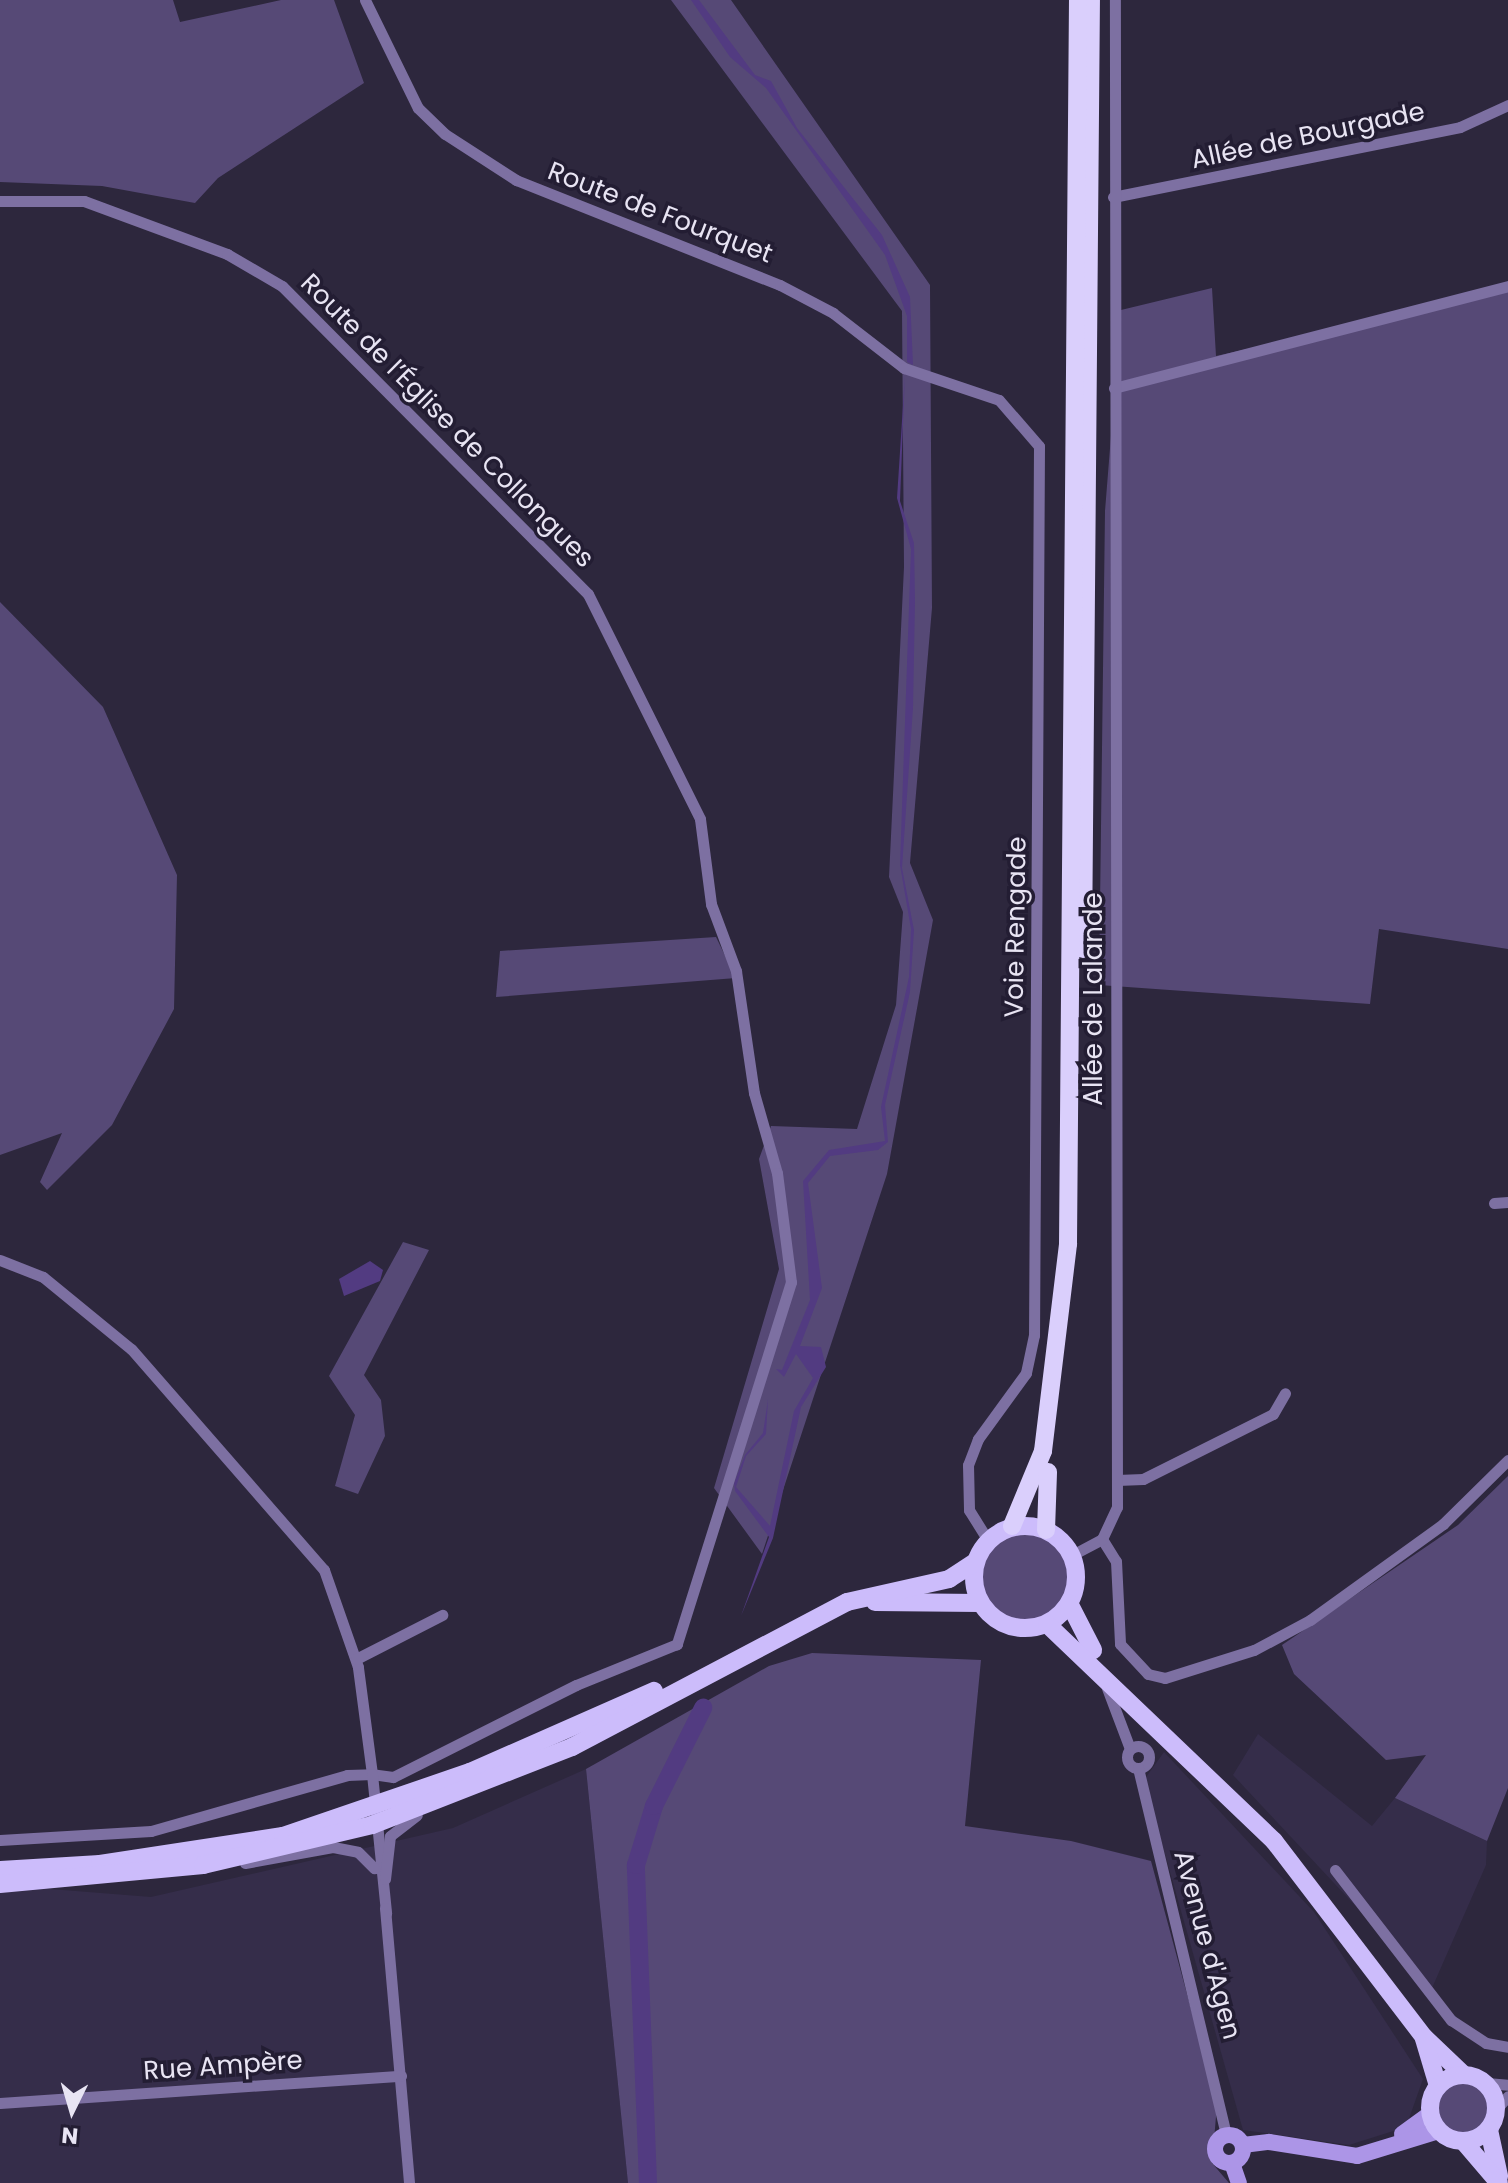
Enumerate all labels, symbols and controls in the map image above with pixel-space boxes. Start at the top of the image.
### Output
street label: Allée de Bourgade [1188,96,1428,176]
street label: Route de Fourquet [543,156,777,270]
street label: Route de l’Église de Collongues [294,268,600,574]
street label: Voie Rengade [999,836,1033,1018]
street label: Allée de Lalande [1078,892,1110,1106]
street label: Avenue d'Agen [1167,1847,1247,2043]
street label: Rue Ampère [142,2045,304,2087]
north arrow [32,2071,112,2151]
text: N [60,2119,79,2152]

